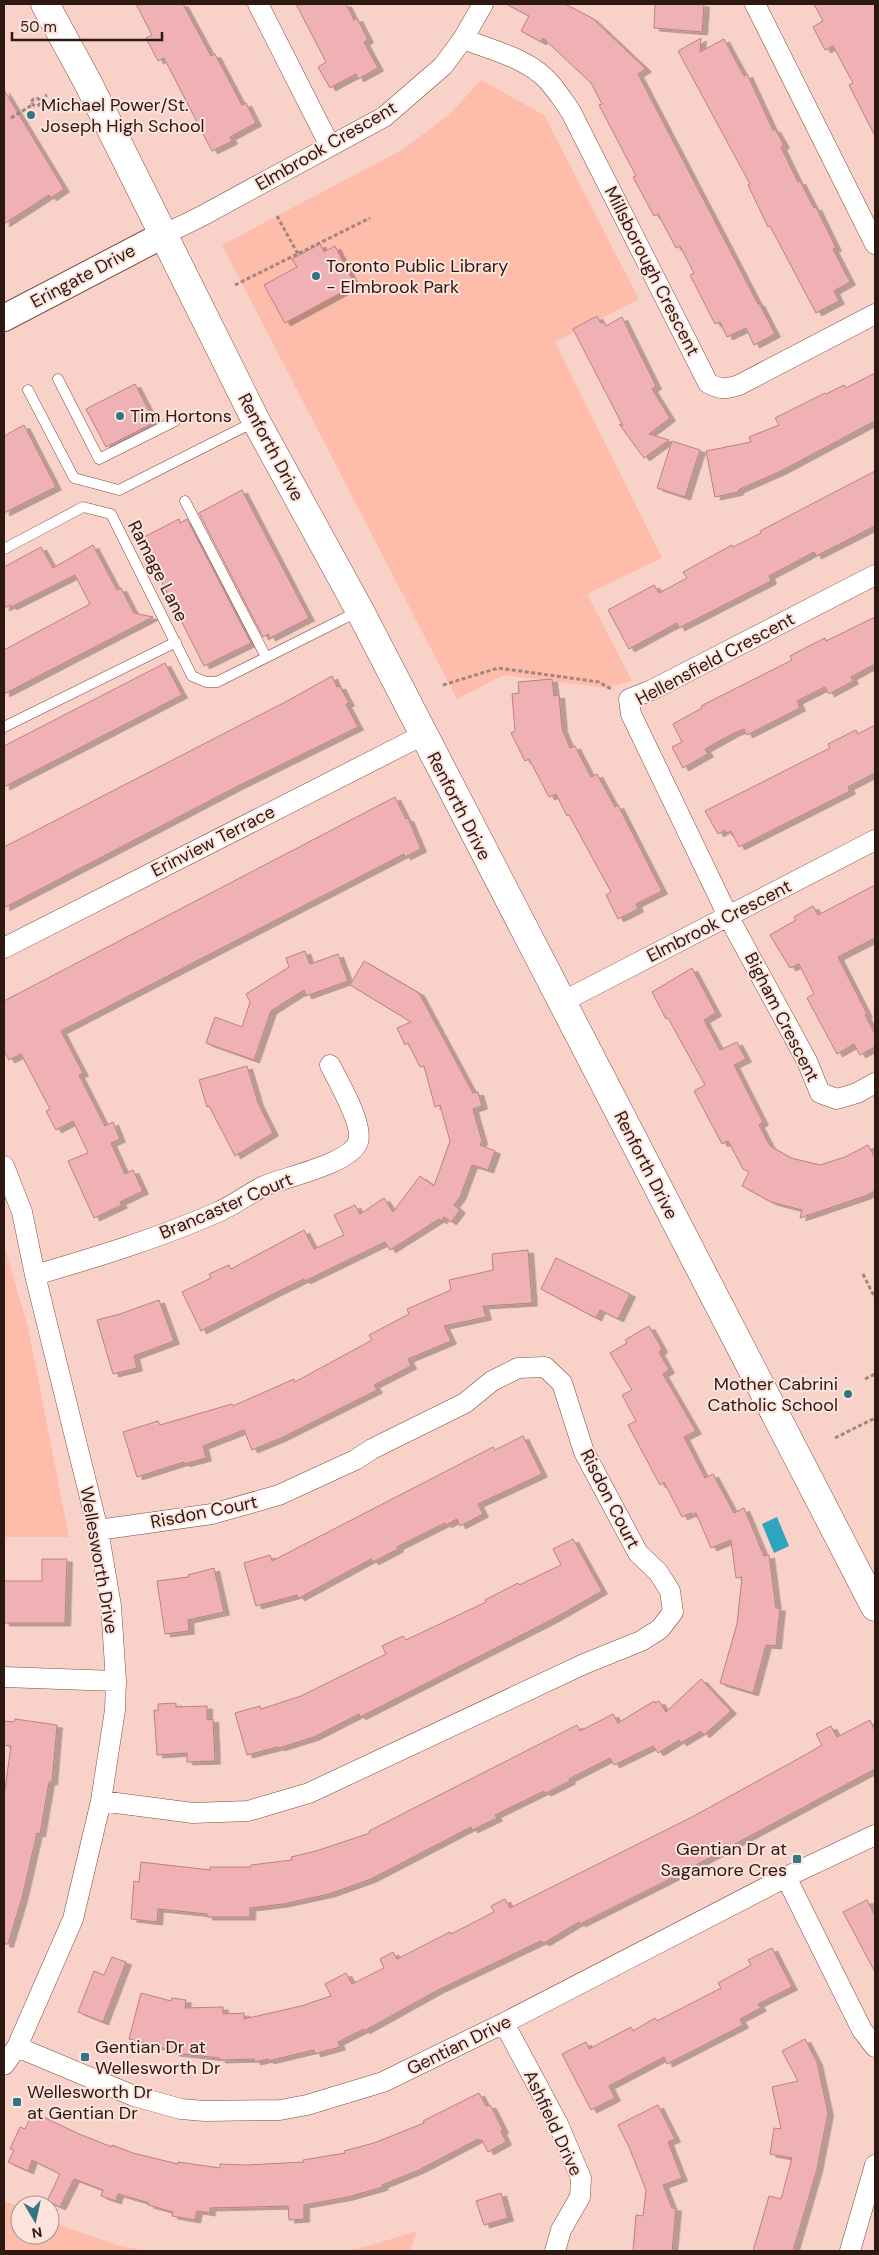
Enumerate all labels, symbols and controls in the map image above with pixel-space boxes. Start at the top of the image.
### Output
scale bar [12,10,162,42]
text: 50 m [20,17,57,37]
place label: Michael Power/St. Joseph High School [41,93,205,138]
street label: Elmbrook Crescent [251,96,401,196]
marker: Michael Power/St. Joseph High School [25,109,37,121]
street label: Millsborough Crescent [599,182,705,360]
street label: Eringate Drive [26,238,140,314]
place label: Toronto Public Library - Elmbrook Park [326,254,508,299]
marker: Toronto Public Library - Elmbrook Park [310,270,322,282]
street label: Renforth Drive [233,389,309,505]
place label: Tim Hortons [130,404,232,428]
marker: Tim Hortons [114,410,126,422]
street label: Ramage Lane [122,516,194,626]
street label: Hellensfield Crescent [631,607,799,711]
street label: Renforth Drive [421,748,497,864]
street label: Erinview Terrace [147,799,279,883]
street label: Elmbrook Crescent [643,874,795,968]
street label: Bigham Crescent [739,948,825,1086]
street label: Renforth Drive [608,1107,684,1223]
street label: Brancaster Court [156,1167,296,1245]
place label: Mother Cabrini Catholic School [708,1372,838,1417]
marker: Mother Cabrini Catholic School [842,1388,854,1400]
street label: Risdon Court [575,1445,645,1553]
street label: Wellesworth Drive [74,1484,124,1636]
street label: Risdon Court [148,1490,260,1534]
place label: Gentian Dr at Sagamore Cres [660,1837,787,1882]
marker: Gentian Dr at Sagamore Cres [791,1853,803,1865]
street label: Gentian Drive [403,2009,515,2081]
place label: Gentian Dr at Wellesworth Dr [95,2035,221,2080]
marker: Gentian Dr at Wellesworth Dr [79,2051,91,2063]
street label: Ashfield Drive [518,2066,588,2180]
place label: Wellesworth Dr at Gentian Dr [27,2080,153,2125]
marker: Wellesworth Dr at Gentian Dr [11,2096,23,2108]
north arrow [10,2195,60,2245]
text: N [31,2223,43,2243]

